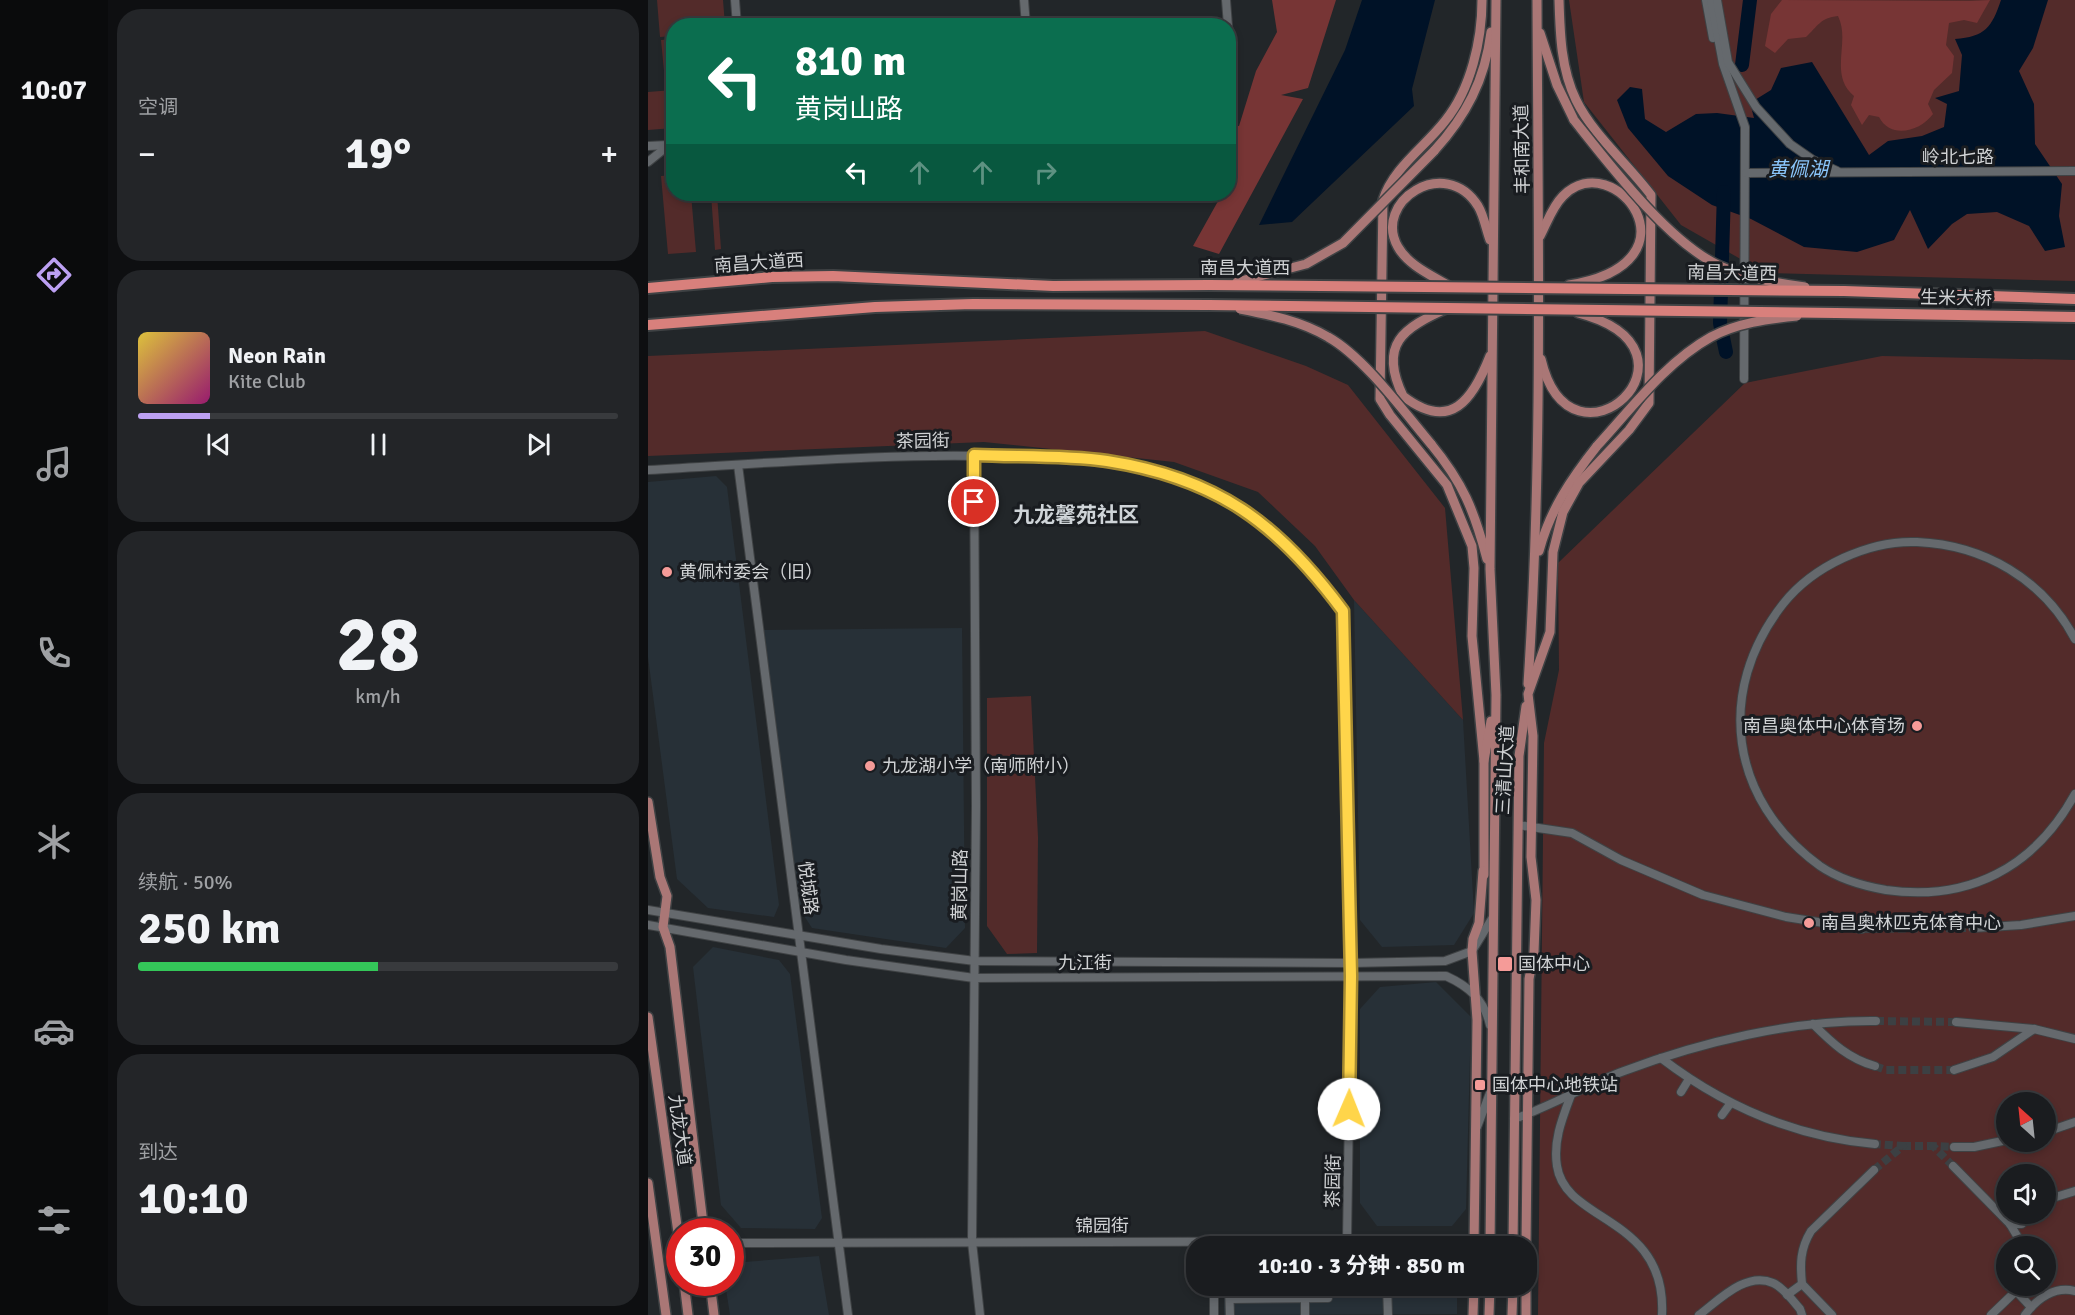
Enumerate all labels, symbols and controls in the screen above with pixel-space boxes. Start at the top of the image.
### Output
text: 810 m [795,36,906,87]
icon: left [696,42,774,120]
text: 10:07 [21,74,87,107]
text: 黄岗山路 [795,93,903,126]
text: 空调 [138,95,178,120]
street label: 丰和南大道 [1510,104,1534,194]
text: 19° [345,126,411,181]
text: − [138,134,156,175]
text: + [600,134,618,175]
street label: 岭北七路 [1922,146,1994,168]
icon: left [840,156,873,189]
icon: ahead [903,156,936,189]
icon: ahead [966,156,999,189]
icon: right [1029,156,1062,189]
water label: 黄佩湖 [1768,157,1831,182]
street label: 南昌大道西 [713,249,805,277]
icon: directions [33,254,75,296]
street label: 南昌大道西 [1200,257,1290,279]
street label: 南昌大道西 [1687,261,1777,285]
street label: 生米大桥 [1920,286,1992,310]
text: Neon Rain [228,342,326,369]
text: Kite Club [228,369,306,394]
icon: previous [202,428,235,461]
icon: pause [362,428,395,461]
icon: next [522,428,555,461]
street label: 茶园街 [896,430,950,452]
icon: music [33,443,75,485]
pin [948,476,999,527]
icon: arrive [957,485,990,518]
district label: 九龙馨苑社区 [1013,502,1139,528]
place label: 黄佩村委会（旧） [679,561,823,583]
marker: 黄佩村委会（旧） [660,565,674,579]
text: 28 [336,597,420,693]
icon: phone [33,632,75,674]
text: km/h [355,684,401,709]
place label: 南昌奥体中心体育场 [1743,715,1905,737]
marker: 南昌奥体中心体育场 [1910,719,1924,733]
street label: 三清山大道 [1492,724,1518,816]
place label: 九龙湖小学（南师附小） [882,755,1080,777]
marker: 九龙湖小学（南师附小） [863,759,877,773]
icon: climate [33,821,75,863]
street label: 黄岗山路 [948,849,972,921]
street label: 悦城路 [794,860,822,916]
text: 续航 · 50% [138,870,233,895]
text: 250 km [138,901,281,956]
place label: 南昌奥林匹克体育中心 [1821,912,2001,934]
marker: 南昌奥林匹克体育中心 [1802,916,1816,930]
street label: 九江街 [1058,952,1112,974]
place label: 国体中心 [1518,953,1590,975]
marker: 国体中心 [1496,955,1514,973]
icon: car [33,1010,75,1052]
place label: 国体中心地铁站 [1492,1074,1618,1096]
position arrow [1317,1077,1381,1141]
marker: 国体中心地铁站 [1473,1078,1487,1092]
north arrow [1996,1092,2056,1152]
map controls [1996,1092,2056,1296]
street label: 九龙大道 [664,1093,696,1167]
text: 到达 [138,1140,178,1165]
street label: 茶园街 [1322,1154,1344,1208]
button: sound [1996,1164,2056,1224]
text: 10:10 [138,1171,248,1226]
icon: filters [33,1199,75,1241]
street label: 锦园街 [1075,1215,1129,1237]
speed limit sign: 30 [666,1218,744,1296]
button: search [1996,1236,2056,1296]
text: 10:10 · 3 分钟 · 850 m [1258,1252,1465,1279]

